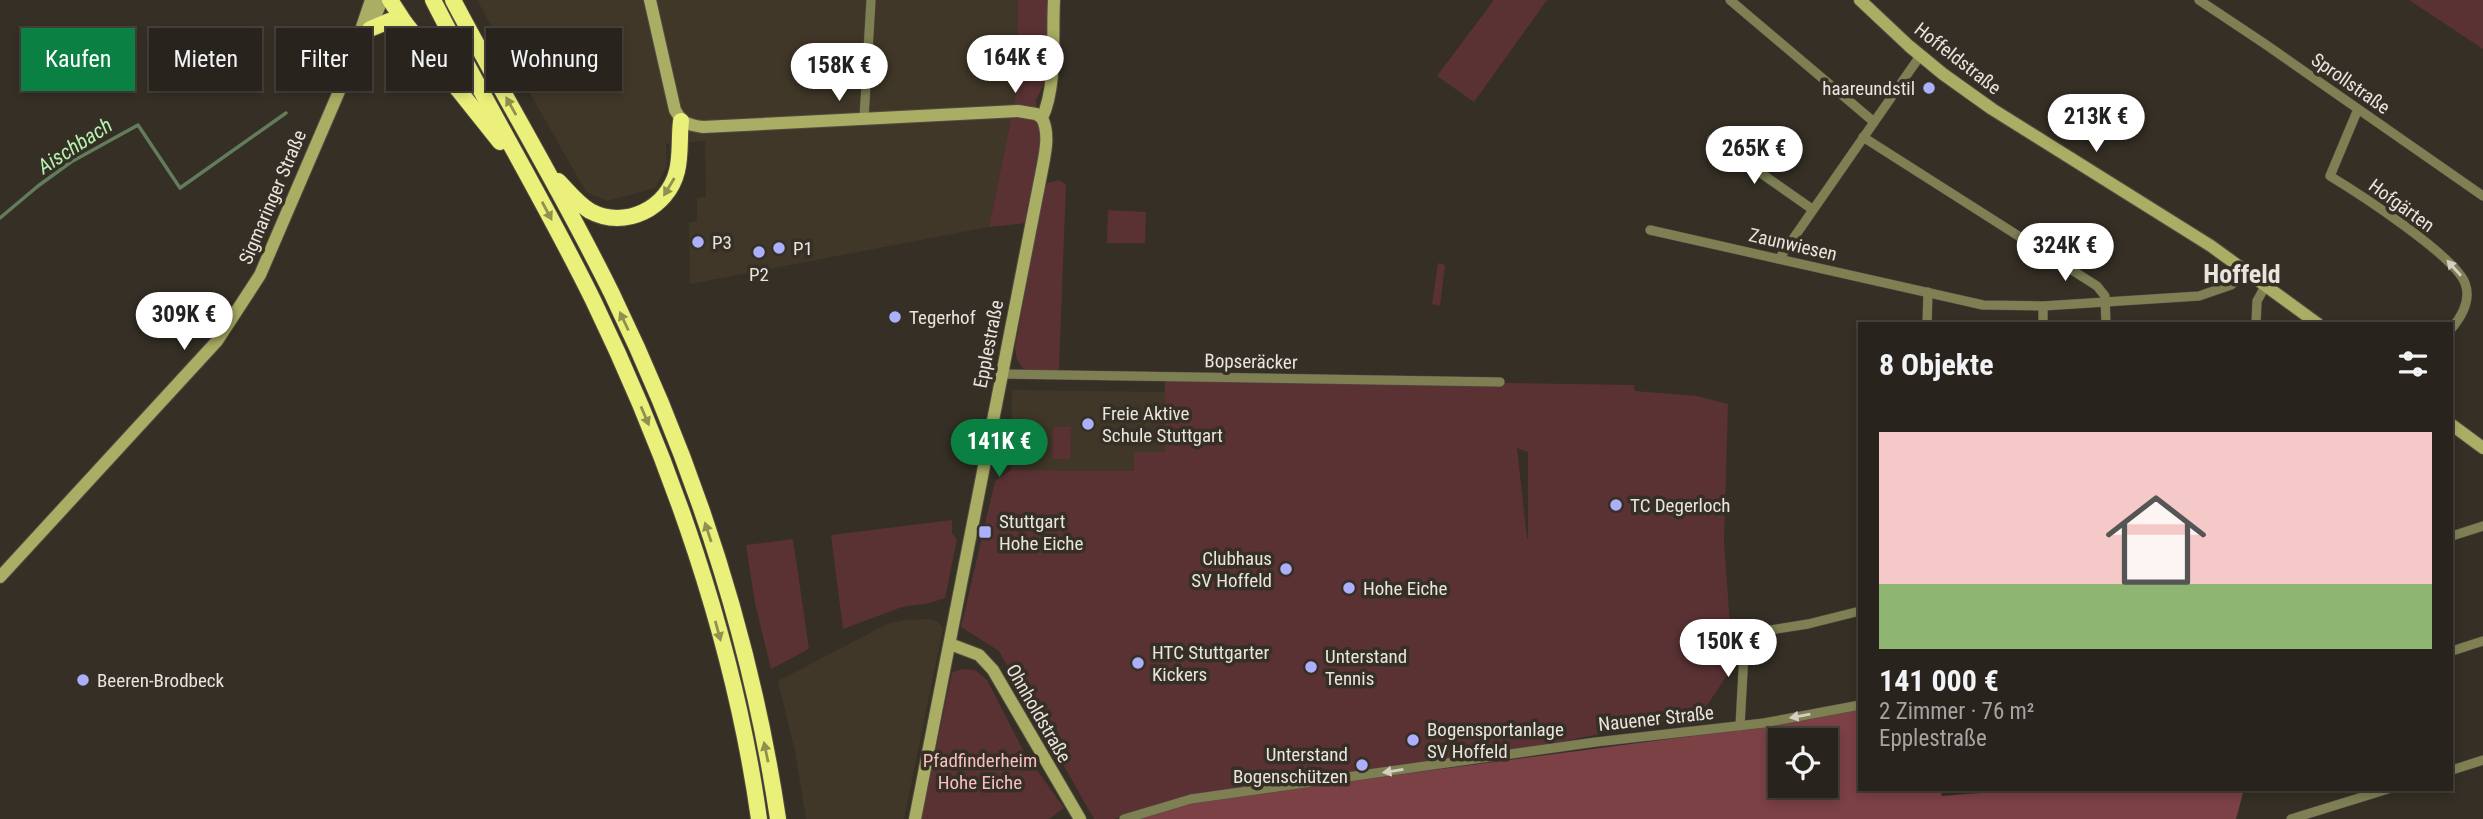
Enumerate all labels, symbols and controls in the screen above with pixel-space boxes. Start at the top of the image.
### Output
street label: Hoffeldstraße [1910,17,2006,99]
chip: Kaufen [21,28,135,91]
chip: Mieten [149,28,262,91]
chip: Filter [276,28,372,91]
chip: Neu [386,28,472,91]
chip: Wohnung [486,28,622,91]
pin: 164K € [958,36,1072,95]
pin: 158K € [782,43,896,103]
text: 164K € [983,44,1047,71]
street label: Sprollstraße [2307,48,2395,119]
text: 158K € [807,52,871,79]
place label: haareundstil [1822,77,1915,100]
marker: haareundstil [1921,80,1937,96]
pin: 213K € [2039,94,2153,154]
one-way arrow [505,95,517,115]
text: 213K € [2064,103,2128,130]
water label: Aischbach [32,113,117,179]
street label: Sigmaringer Straße [234,127,311,268]
pin: 265K € [1697,127,1811,186]
text: 265K € [1722,135,1786,162]
street label: Hofgärten [2364,174,2439,237]
one-way arrow [662,177,675,197]
one-way arrow [541,201,553,221]
street label: Zaunwiesen [1747,223,1839,266]
pin: 324K € [2008,224,2122,283]
place label: P3 [712,231,732,254]
text: 324K € [2033,232,2097,259]
marker: P3 [690,234,706,250]
place label: P1 [793,237,813,260]
marker: P1 [771,240,787,256]
marker: P2 [751,244,767,260]
district label: Hoffeld [2203,259,2281,289]
one-way arrow [2446,260,2462,277]
place label: P2 [749,263,769,286]
pin: 309K € [127,292,241,352]
street label: Epplestraße [969,298,1008,390]
text: 309K € [152,301,216,328]
place label: Tegerhof [909,306,976,329]
marker: Tegerhof [887,309,903,325]
one-way arrow [619,311,630,331]
icon: filters [2394,345,2432,383]
text: 8 Objekte [1879,347,1994,382]
street label: Bopseräcker [1204,349,1298,374]
place label: Freie Aktive Schule Stuttgart [1102,402,1223,447]
one-way arrow [639,406,650,427]
marker: Freie Aktive Schule Stuttgart [1080,416,1096,432]
pin: 141K € [942,420,1056,479]
text: 141K € [967,428,1031,455]
icon: home [2093,477,2219,603]
place label: TC Degerloch [1630,494,1730,517]
marker: TC Degerloch [1608,497,1624,513]
place label: Stuttgart Hohe Eiche [999,510,1084,555]
one-way arrow [703,521,713,542]
marker: Stuttgart Hohe Eiche [977,524,993,540]
place label: Clubhaus SV Hoffeld [1191,547,1272,592]
marker: Clubhaus SV Hoffeld [1278,561,1294,577]
place label: Hohe Eiche [1363,577,1448,600]
marker: Hohe Eiche [1341,580,1357,596]
pin: 150K € [1671,620,1785,679]
one-way arrow [713,621,724,643]
text: 150K € [1696,628,1760,655]
place label: HTC Stuttgarter Kickers [1152,641,1269,686]
place label: Unterstand Tennis [1325,645,1407,690]
marker: HTC Stuttgarter Kickers [1130,655,1146,671]
marker: Unterstand Tennis [1303,659,1319,675]
street label: Ohnholdstraße [1001,660,1076,767]
text: 141 000 € [1879,663,1999,698]
place label: Beeren-Brodbeck [97,669,225,692]
marker: Beeren-Brodbeck [75,672,91,688]
text: 2 Zimmer · 76 m² [1879,698,2034,725]
street label: Nauener Straße [1597,701,1715,736]
one-way arrow [1789,711,1811,722]
place label: Bogensportanlage SV Hoffeld [1427,718,1564,763]
text: Epplestraße [1879,725,1987,752]
map controls [1768,728,1838,798]
button: locate [1768,728,1838,798]
marker: Bogensportanlage SV Hoffeld [1405,732,1421,748]
one-way arrow [760,741,771,763]
place label: Unterstand Bogenschützen [1233,743,1348,788]
park label: Pfadfinderheim Hohe Eiche [923,749,1037,794]
marker: Unterstand Bogenschützen [1354,757,1370,773]
one-way arrow [1382,766,1404,777]

